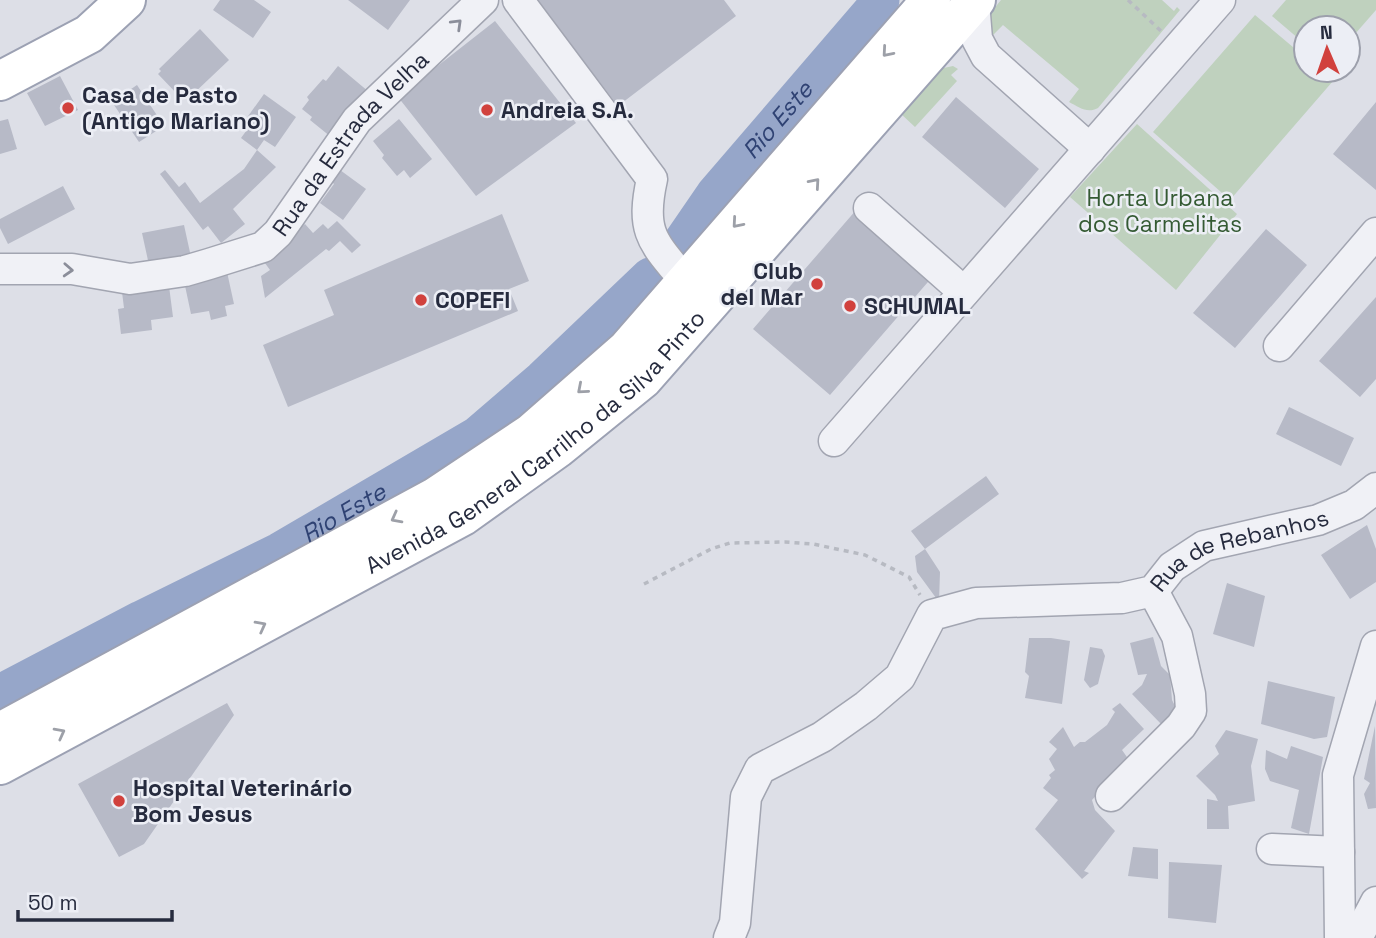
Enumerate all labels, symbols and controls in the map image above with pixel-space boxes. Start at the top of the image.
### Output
north arrow [1292,14,1362,84]
one-way arrow [449,20,462,33]
text: N [1320,20,1333,45]
one-way arrow [883,43,895,56]
street label: Rua da Estrada Velha [265,45,435,242]
water label: Rio Este [735,74,820,165]
place label: Casa de Pasto (Antigo Mariano) [82,80,269,136]
place label: Andreia S.A. [501,95,634,125]
marker: Casa de Pasto (Antigo Mariano) [60,100,76,116]
marker: Andreia S.A. [479,102,495,118]
one-way arrow [807,178,819,191]
park label: Horta Urbana dos Carmelitas [1078,183,1242,239]
one-way arrow [733,215,746,228]
place label: Club del Mar [720,256,803,312]
one-way arrow [63,262,74,277]
marker: Club del Mar [809,276,825,292]
place label: COPEFI [435,285,510,315]
place label: SCHUMAL [864,291,971,321]
marker: COPEFI [413,292,429,308]
marker: SCHUMAL [842,298,858,314]
street label: Avenida General Carrilho da Silva Pinto [360,304,712,581]
one-way arrow [577,381,590,393]
water label: Rio Este [296,475,392,550]
street label: Rua de Rebanhos [1143,502,1333,598]
one-way arrow [391,510,403,524]
one-way arrow [254,620,266,634]
one-way arrow [53,728,65,741]
place label: Hospital Veterinário Bom Jesus [133,773,352,829]
marker: Hospital Veterinário Bom Jesus [111,793,127,809]
scale bar [18,878,172,922]
text: 50 m [28,889,78,916]

